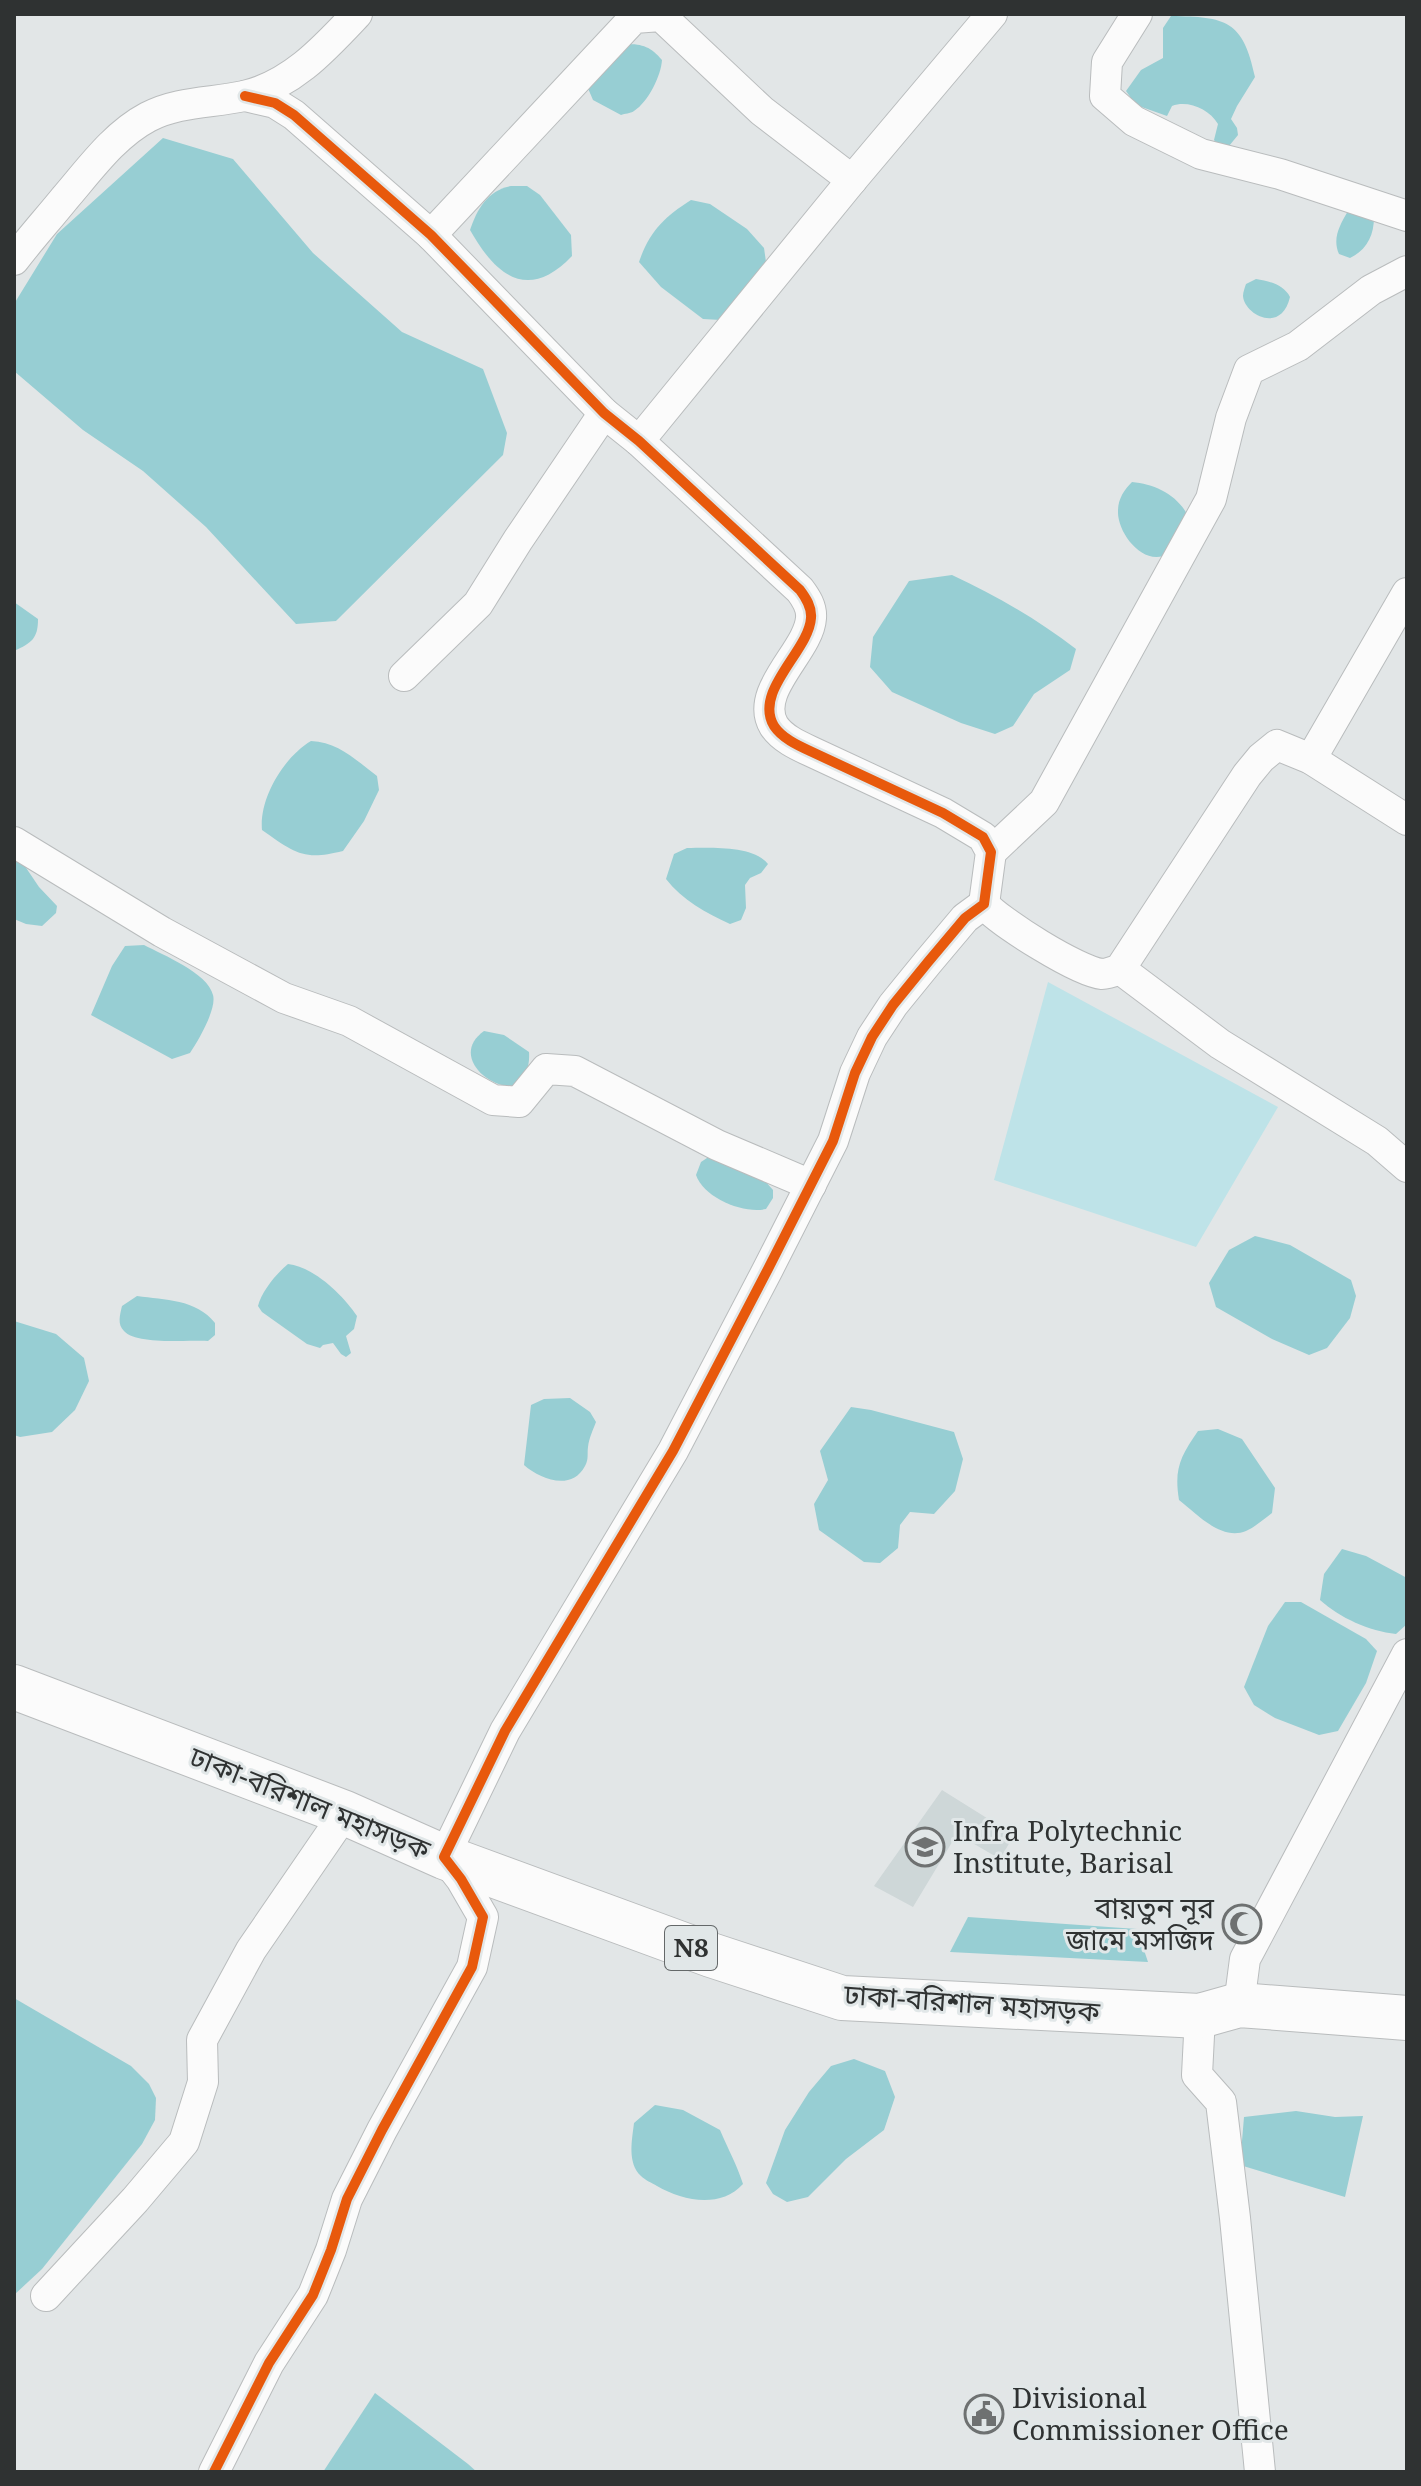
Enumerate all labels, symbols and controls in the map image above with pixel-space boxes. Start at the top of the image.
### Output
street label: ঢাকা-বরিশাল মহাসড়ক [184,1736,437,1868]
place label: Infra Polytechnic Institute, Barisal [953,1811,1182,1881]
school or university icon: Infra Polytechnic Institute, Barisal [904,1826,946,1868]
place label: বায়তুন নূর জামে মসজিদ [1065,1888,1215,1958]
mosque icon: বায়তুন নূর জামে মসজিদ [1221,1903,1263,1945]
road number: N8 [665,1926,717,1970]
street label: ঢাকা-বরিশাল মহাসড়ক [842,1974,1102,2030]
place label: Divisional Commissioner Office [1012,2378,1289,2448]
public building icon: Divisional Commissioner Office [963,2393,1005,2435]

